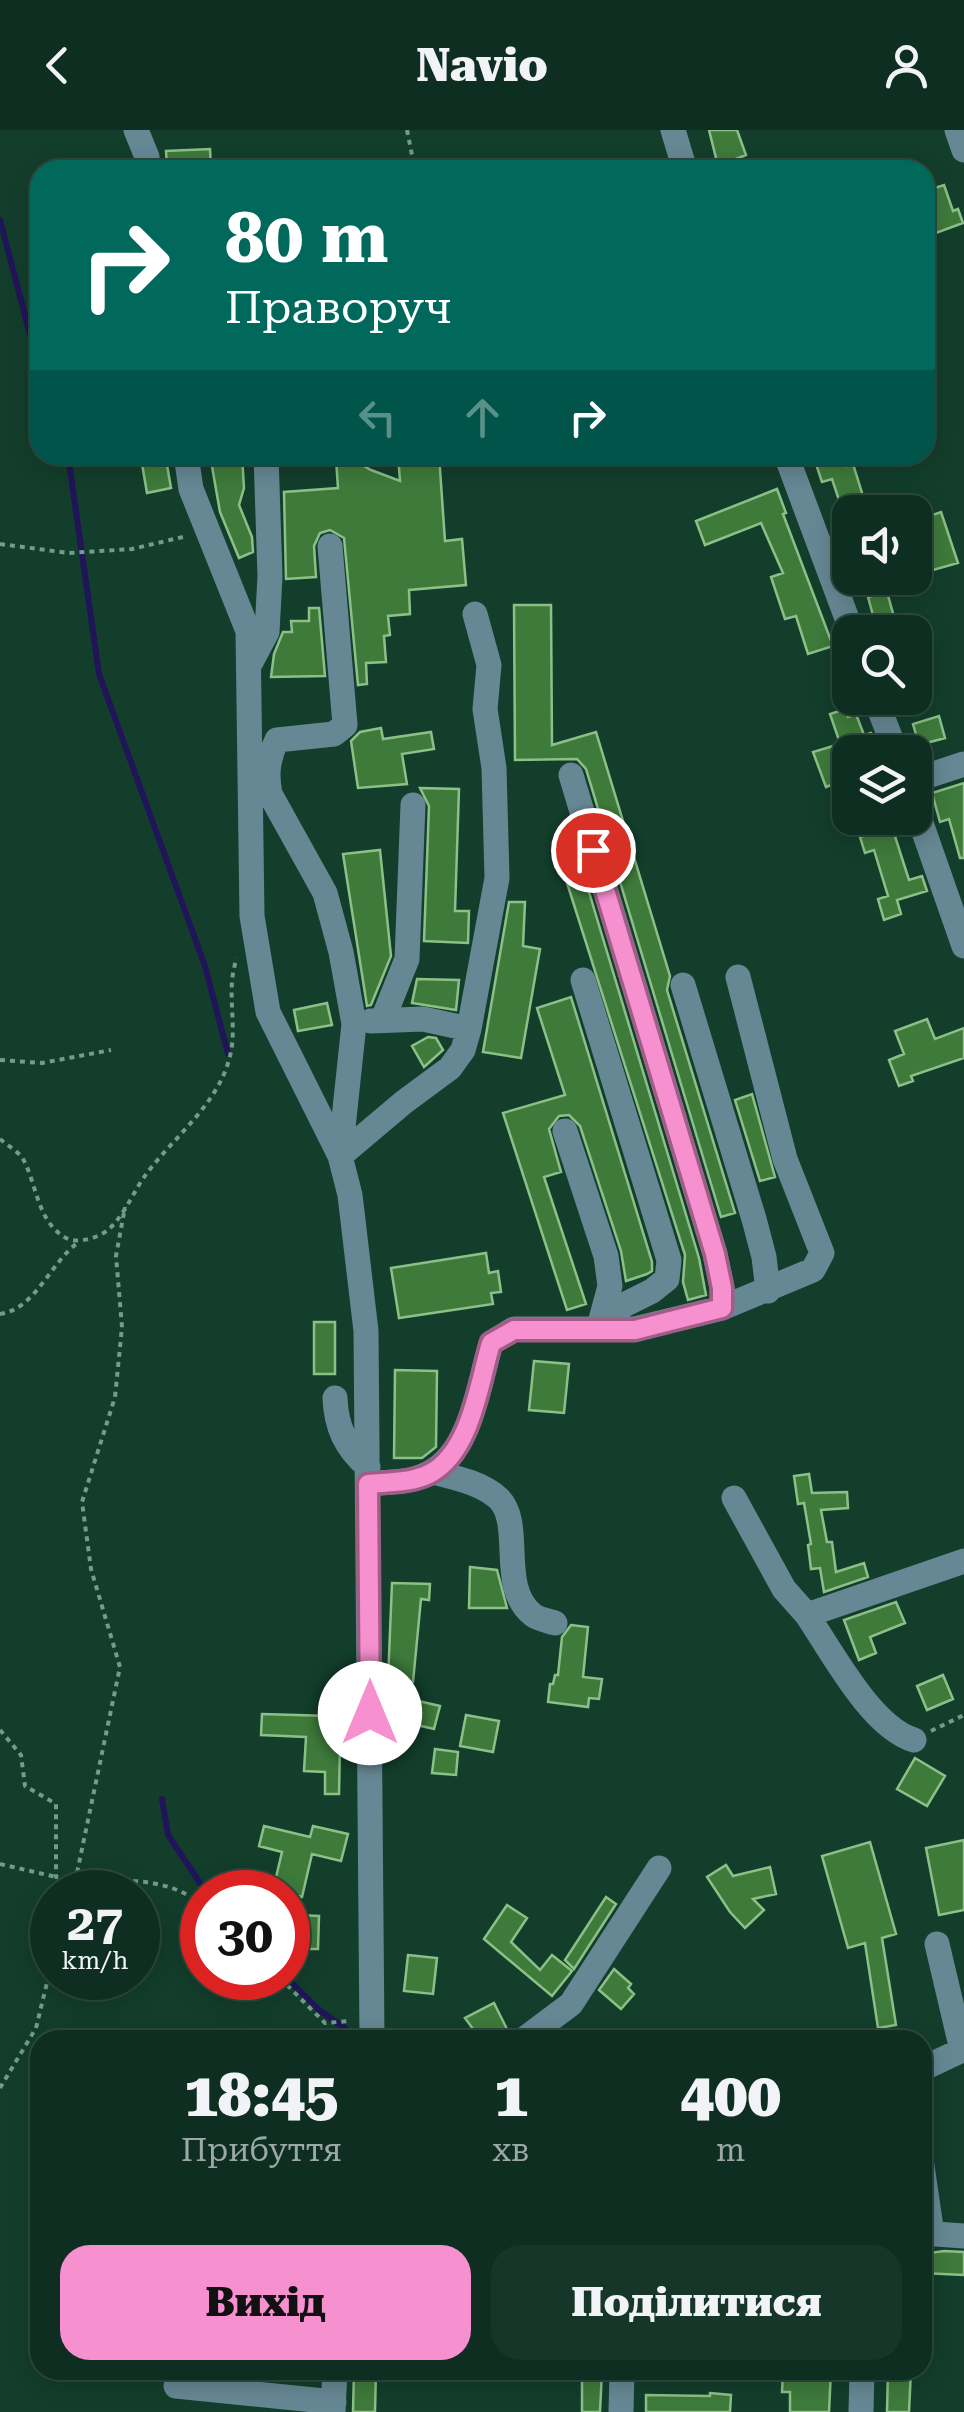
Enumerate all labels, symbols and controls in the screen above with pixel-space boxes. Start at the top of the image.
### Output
icon: back [30,38,85,93]
icon: person [879,38,934,93]
text: Navio [416,39,548,92]
text: 80 m [225,197,389,279]
icon: right [60,200,190,330]
text: Праворуч [225,281,452,334]
icon: left [350,390,405,445]
icon: ahead [455,390,510,445]
icon: right [560,390,615,445]
map controls [832,495,932,835]
button: sound [832,495,932,595]
button: search [832,615,932,715]
button: layers [832,735,932,835]
pin [551,808,636,893]
icon: arrive [566,823,621,878]
position arrow [318,1661,422,1765]
speed limit sign: 30 [180,1870,310,2000]
text: 27 [67,1894,123,1952]
text: km/h [62,1946,128,1975]
text: 18:45 [184,2060,338,2131]
text: 1 [494,2060,528,2131]
text: 400 [680,2060,781,2131]
text: Прибуття [181,2131,342,2169]
text: хв [493,2131,529,2169]
text: m [716,2131,745,2169]
button: Вихід [60,2245,471,2360]
button: Поділитися [491,2245,902,2360]

